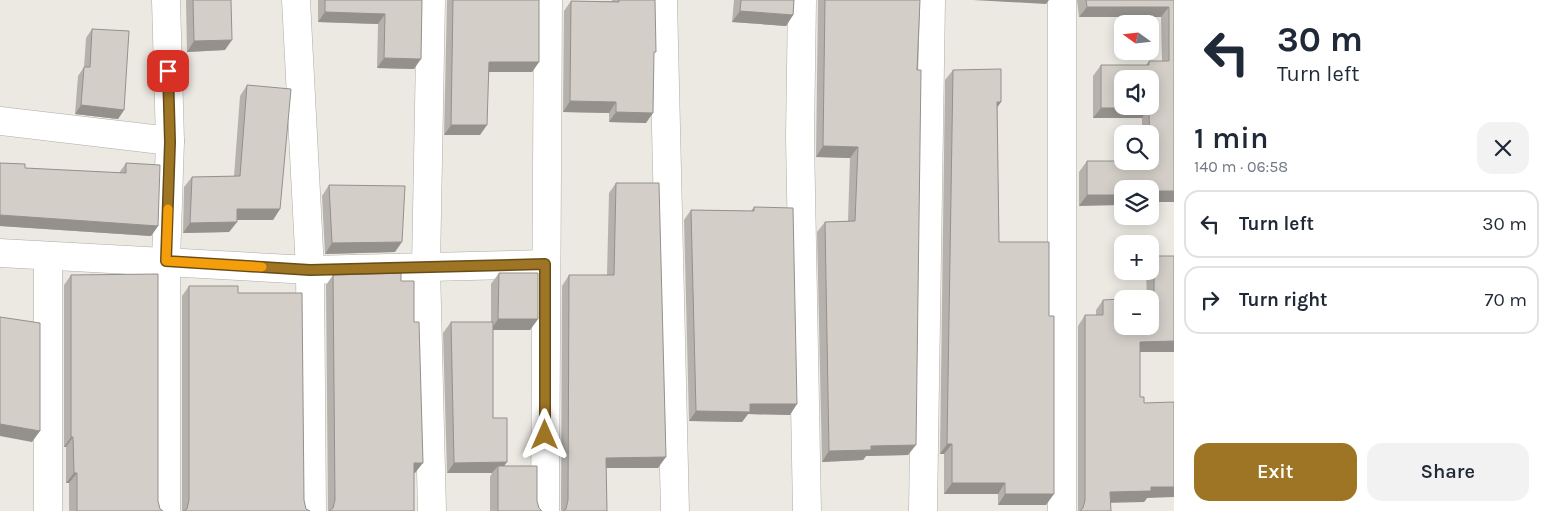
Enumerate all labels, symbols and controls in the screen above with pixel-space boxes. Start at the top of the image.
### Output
north arrow [1114,15,1159,60]
map controls [1114,15,1159,335]
text: 30 m [1277,19,1363,60]
icon: left [1194,20,1259,85]
pin [147,50,189,92]
icon: arrive [154,57,182,85]
text: Turn left [1277,61,1360,87]
button: sound [1114,70,1159,115]
text: 1 min [1194,120,1268,156]
button: close [1477,122,1529,174]
button: search [1114,125,1159,170]
text: 140 m · 06:58 [1194,157,1288,176]
button: layers [1114,180,1159,225]
icon: left [1196,210,1224,238]
text: Turn left [1239,213,1314,235]
text: 30 m [1482,213,1527,235]
button: + [1114,235,1159,280]
icon: right [1196,286,1224,314]
text: Turn right [1239,289,1328,311]
text: 70 m [1485,289,1527,311]
button: − [1114,290,1159,335]
position arrow [518,408,570,460]
button: Exit [1194,443,1357,501]
button: Share [1367,443,1529,501]

